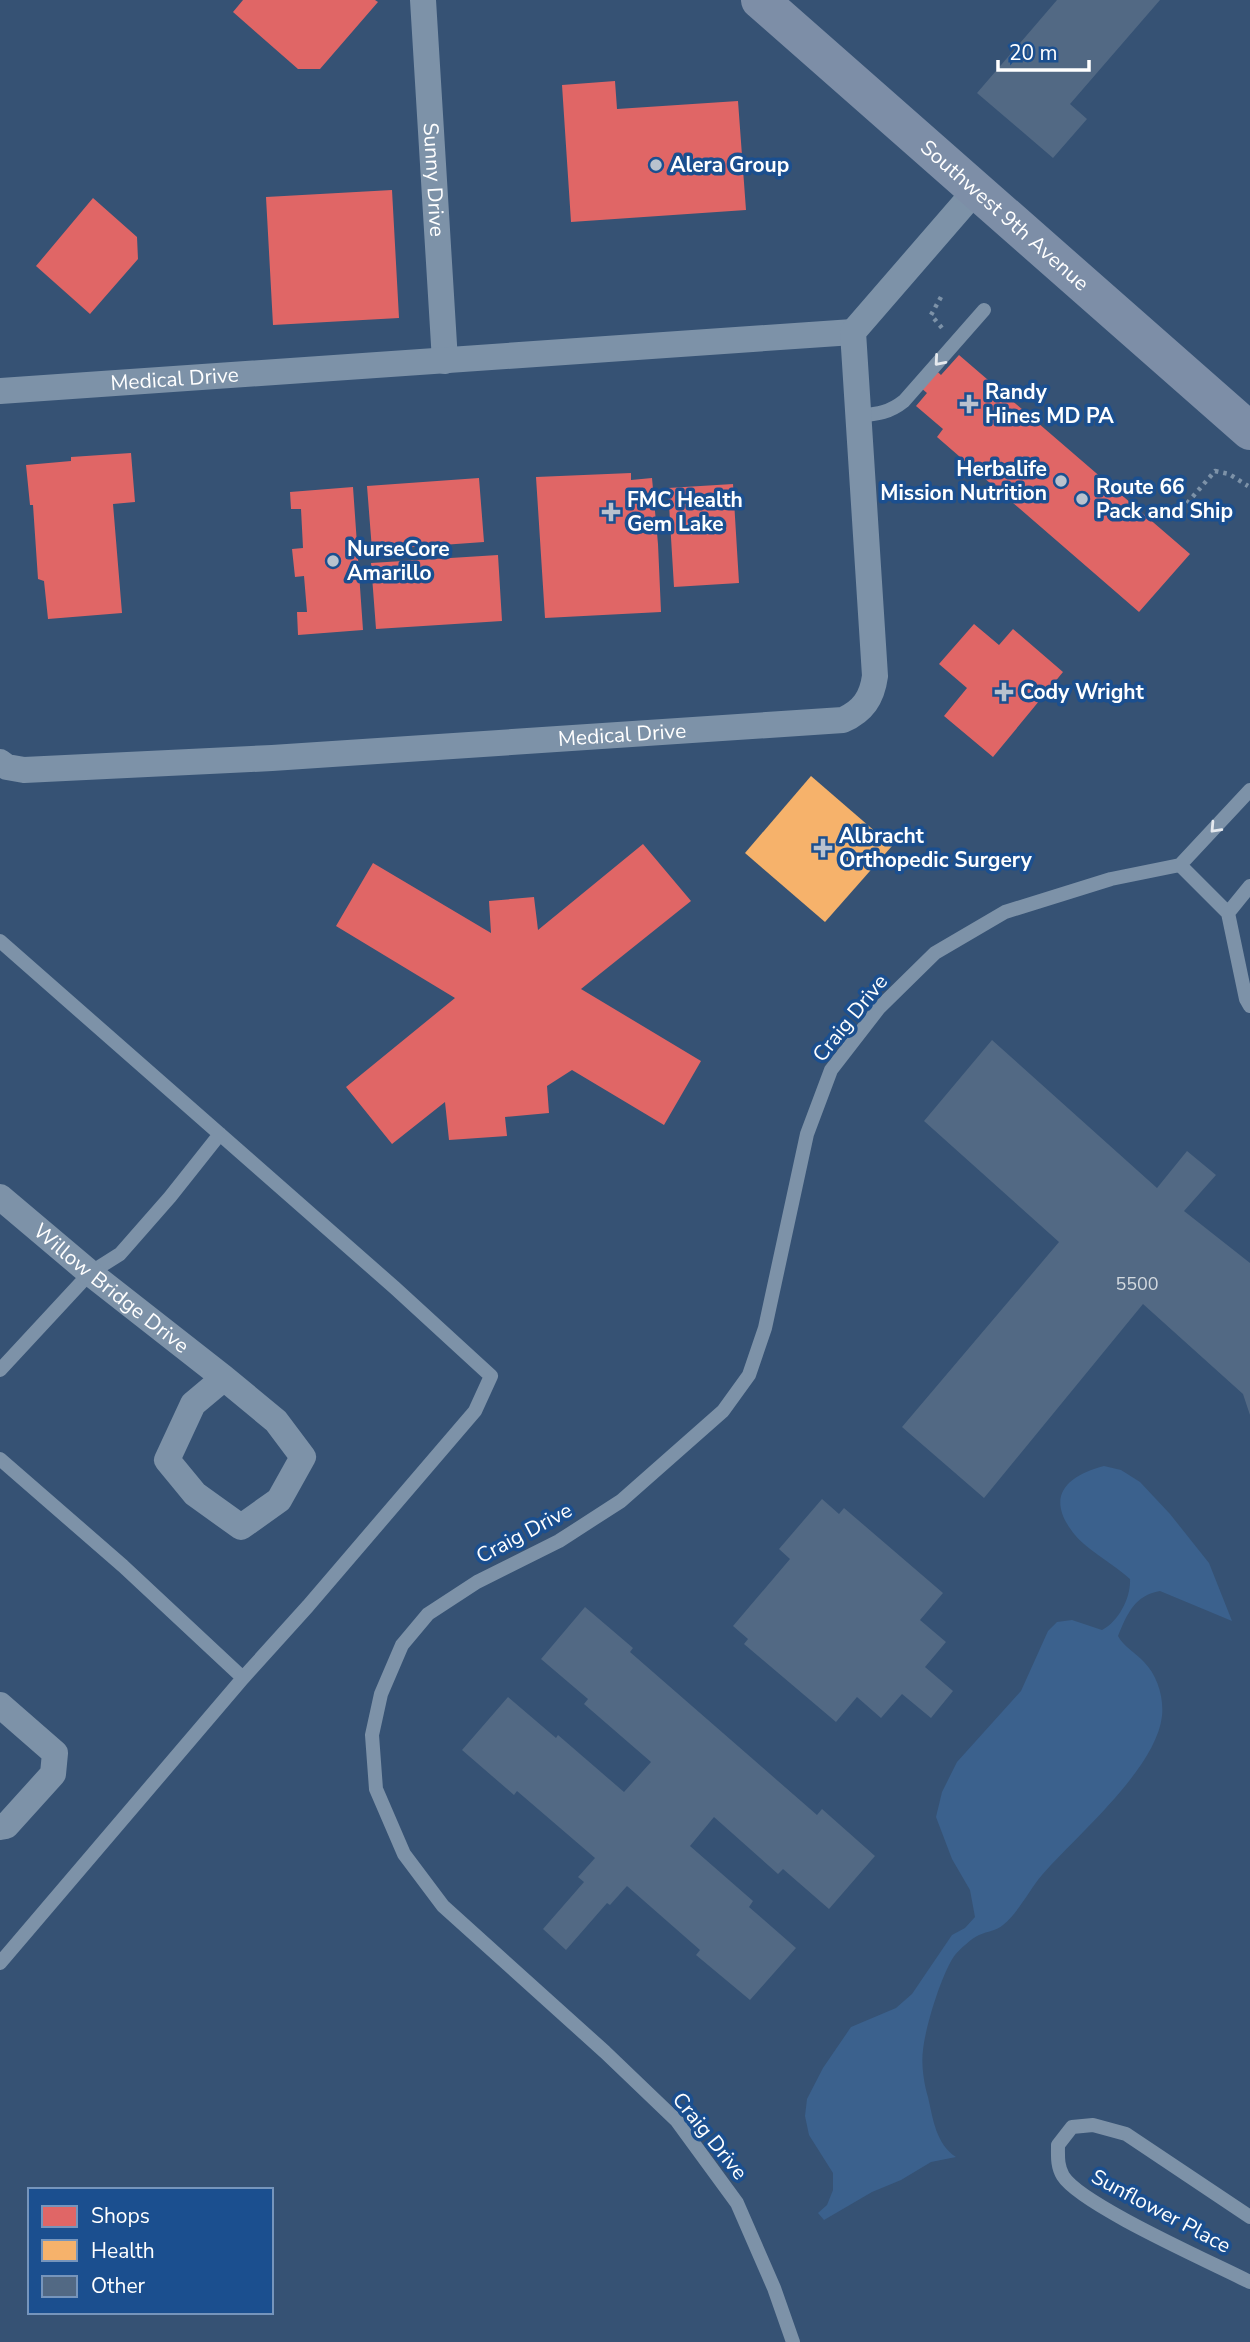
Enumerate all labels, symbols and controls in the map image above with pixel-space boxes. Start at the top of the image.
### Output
scale bar [998,28,1089,72]
text: 20 m [1009,39,1058,67]
street label: Sunny Drive [416,122,451,238]
street label: Southwest 9th Avenue [914,134,1095,297]
place label: Alera Group [670,151,789,179]
marker: Alera Group [648,157,664,173]
one-way arrow [935,353,947,366]
street label: Medical Drive [109,361,240,397]
place label: Randy Hines MD PA [985,378,1114,430]
marker: Randy Hines MD PA [959,394,979,414]
place label: Herbalife Mission Nutrition [880,455,1047,507]
marker: Herbalife Mission Nutrition [1053,473,1069,489]
place label: Route 66 Pack and Ship [1096,473,1233,525]
place label: FMC Health Gem Lake [627,486,743,538]
marker: Route 66 Pack and Ship [1074,491,1090,507]
marker: FMC Health Gem Lake [601,502,621,522]
place label: NurseCore Amarillo [347,535,450,587]
marker: NurseCore Amarillo [325,553,341,569]
place label: Cody Wright [1020,678,1145,706]
marker: Cody Wright [994,682,1014,702]
street label: Medical Drive [557,716,687,753]
one-way arrow [1210,820,1223,833]
place label: Albracht Orthopedic Surgery [839,822,1033,874]
marker: Albracht Orthopedic Surgery [813,838,833,858]
street label: Craig Drive [806,968,894,1068]
street label: Willow Bridge Drive [27,1217,195,1360]
house number: 5500 [1115,1272,1159,1296]
street label: Craig Drive [471,1496,577,1570]
street label: Craig Drive [666,2086,754,2186]
street label: Sunflower Place [1086,2162,1236,2260]
legend [28,2188,273,2314]
text: Shops [91,2202,150,2230]
text: Health [91,2237,155,2265]
text: Other [91,2272,146,2300]

